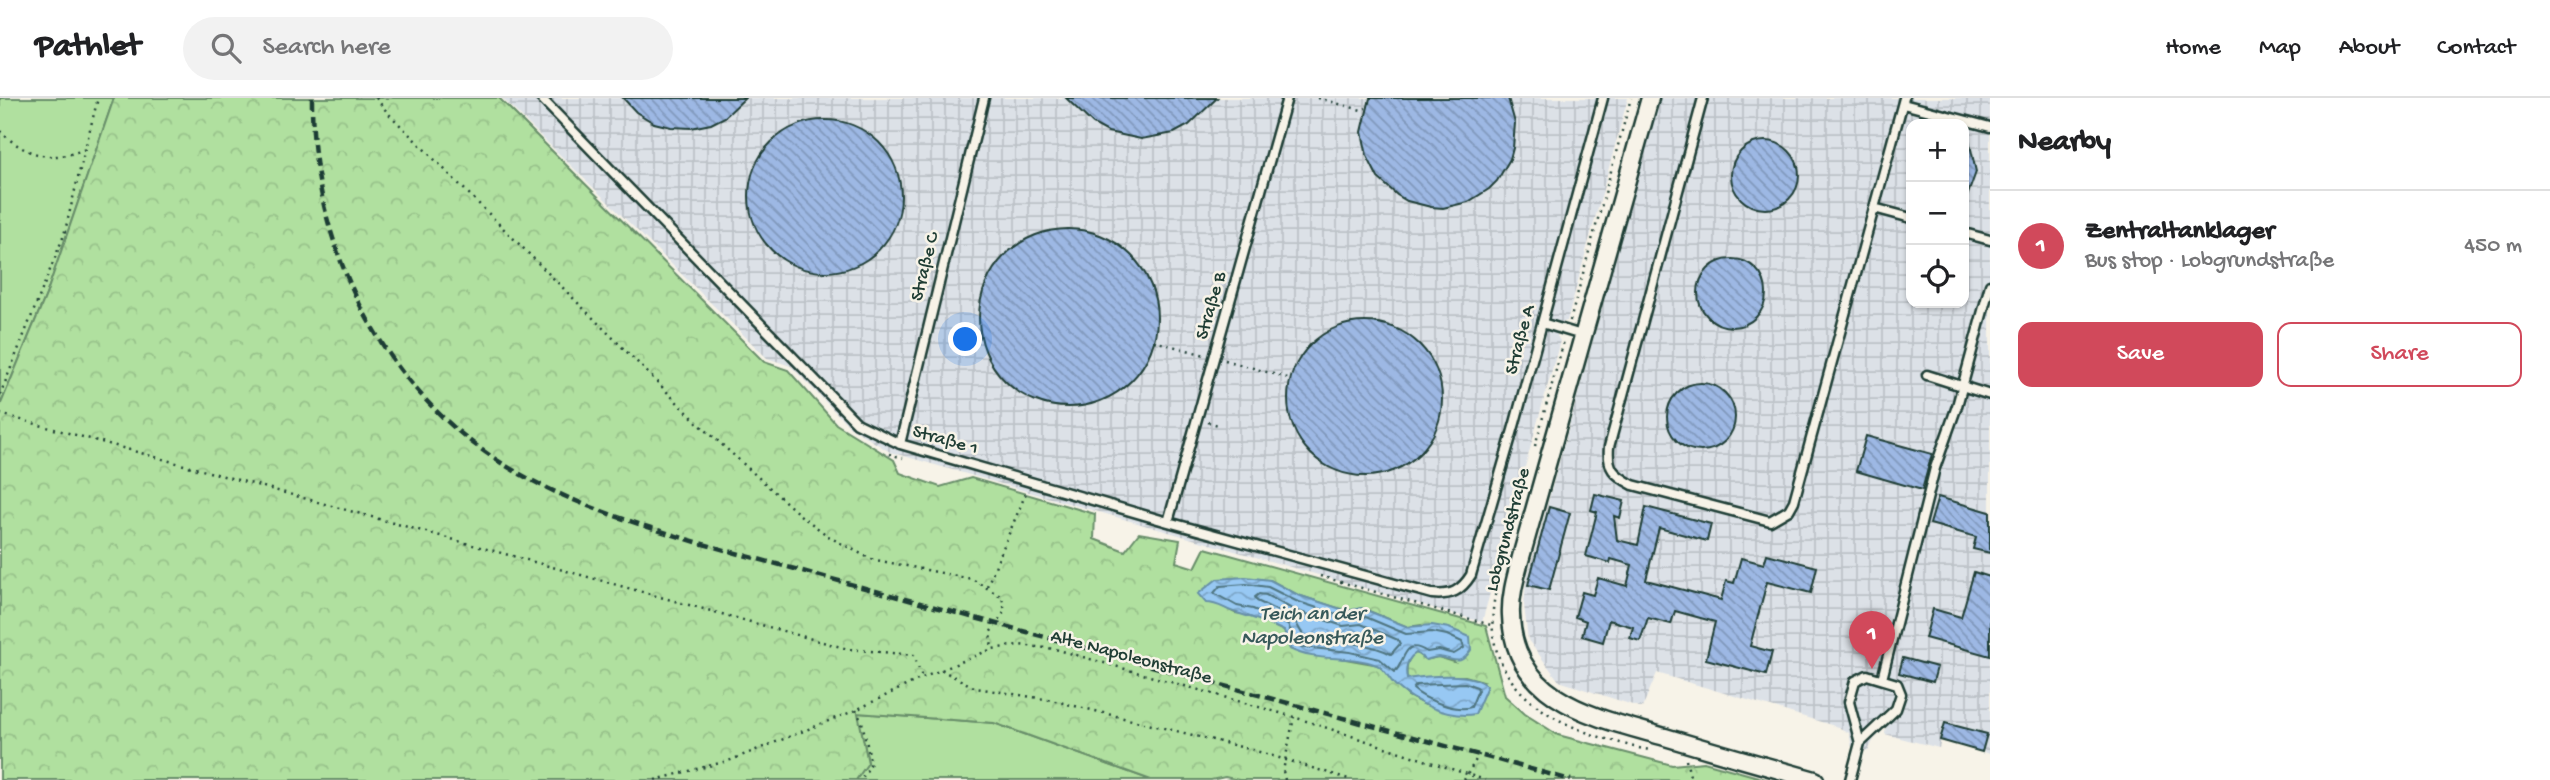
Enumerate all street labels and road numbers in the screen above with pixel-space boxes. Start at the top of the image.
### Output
street label: Straße C [906,229,946,304]
street label: Straße B [1191,268,1233,343]
street label: Straße A [1501,301,1542,377]
street label: Straße 1 [909,421,981,461]
street label: Lobgrundstraße [1481,466,1537,594]
street label: Alte Napoleonstraße [1048,625,1214,691]

